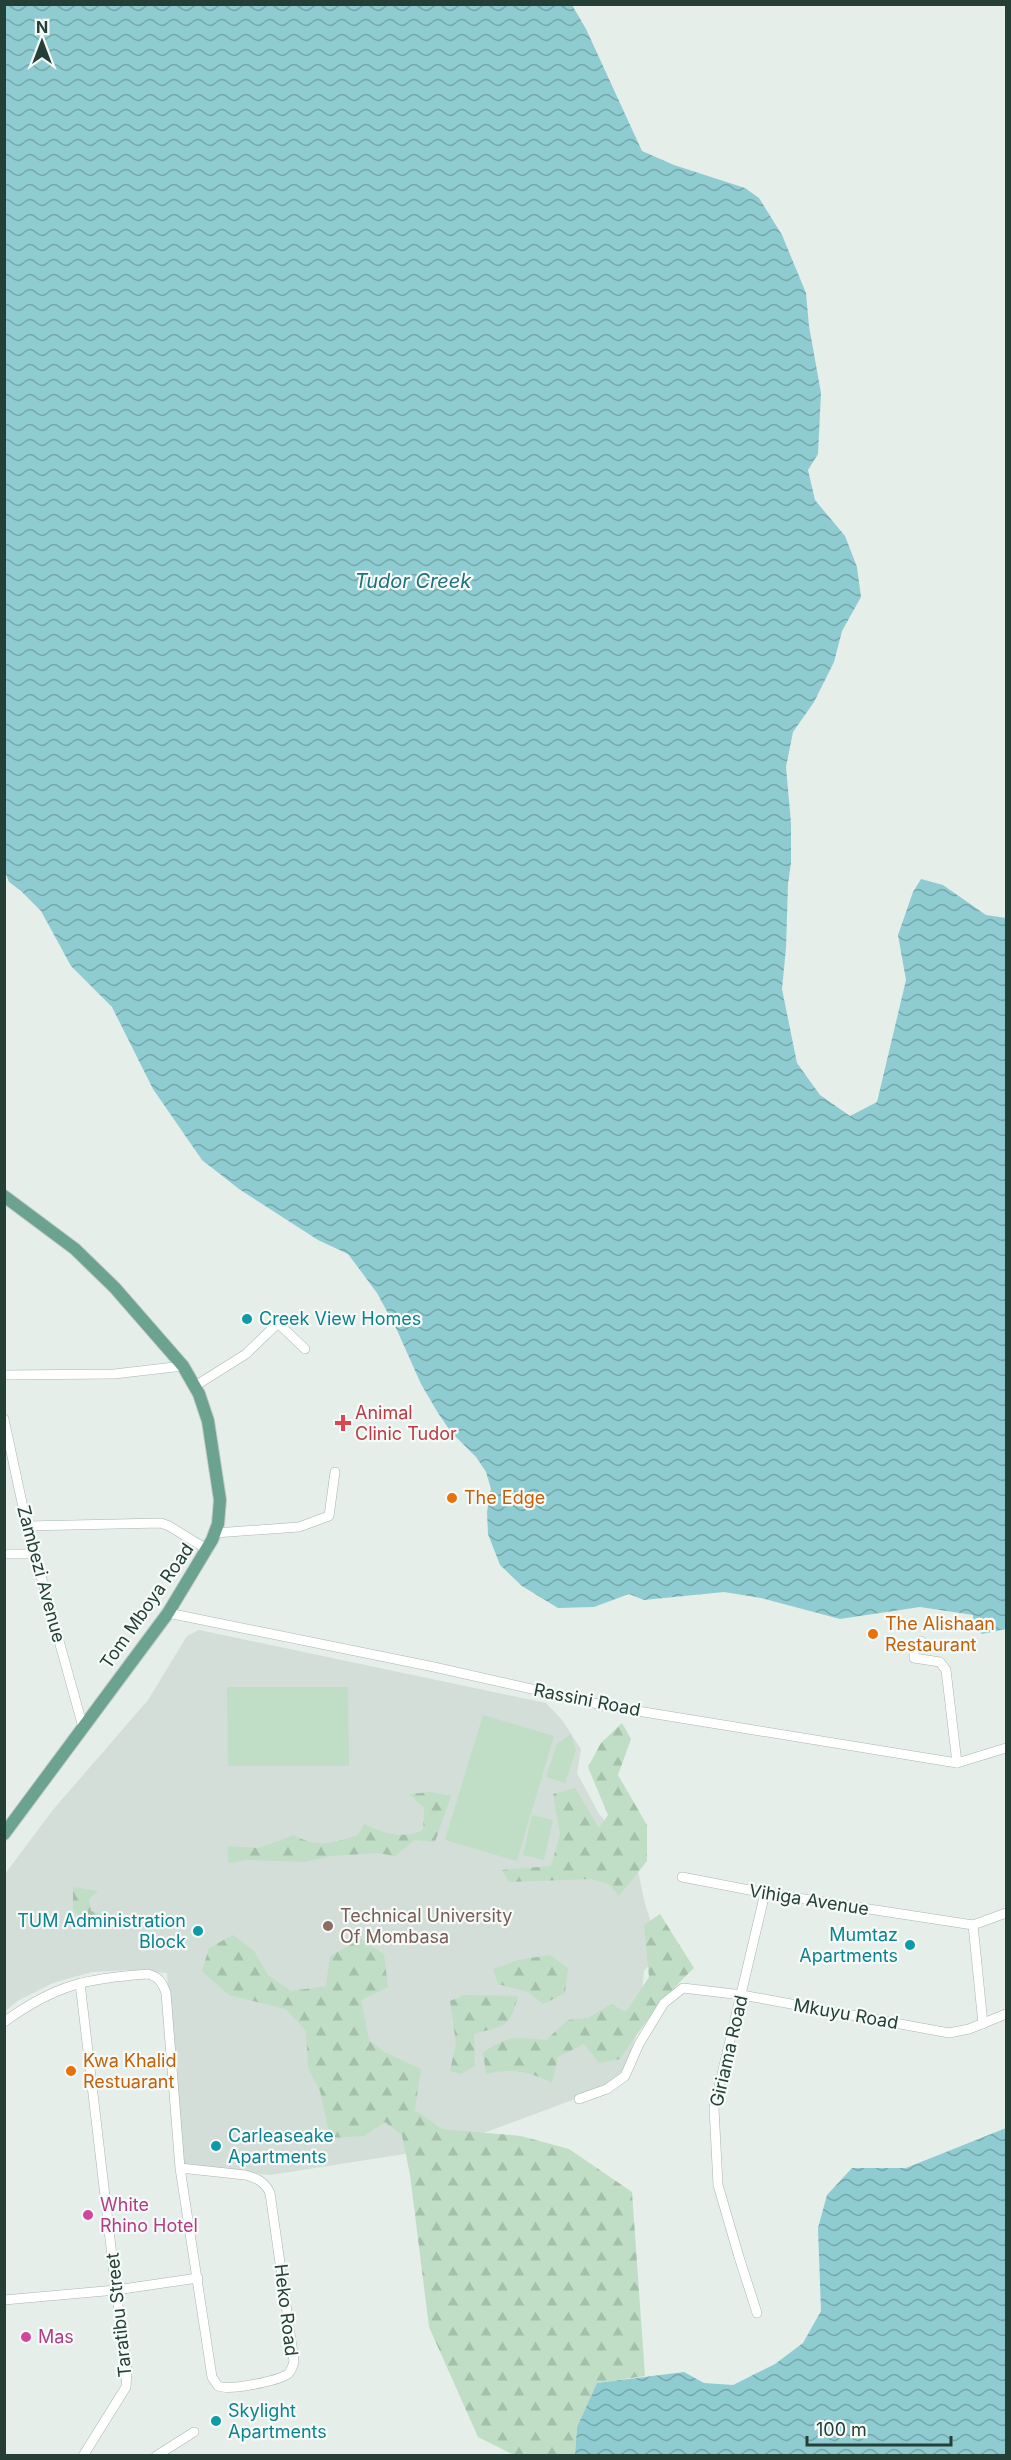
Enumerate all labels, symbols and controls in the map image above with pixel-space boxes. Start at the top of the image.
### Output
north arrow [12,12,72,72]
text: N [36,17,48,37]
water label: Tudor Creek [355,569,472,593]
place label: Creek View Homes [259,1308,421,1329]
marker: Creek View Homes [240,1312,254,1326]
place label: Animal Clinic Tudor [355,1402,457,1444]
marker: Animal Clinic Tudor [336,1416,350,1430]
place label: The Edge [464,1487,545,1508]
marker: The Edge [445,1491,459,1505]
street label: Zambezi Avenue [13,1503,70,1645]
street label: Tom Mboya Road [95,1539,198,1672]
place label: The Alishaan Restaurant [885,1613,995,1655]
marker: The Alishaan Restaurant [866,1627,880,1641]
street label: Rassini Road [532,1679,642,1720]
street label: Vihiga Avenue [748,1880,871,1919]
place label: Technical University Of Mombasa [340,1905,512,1947]
place label: TUM Administration Block [17,1910,186,1952]
marker: Technical University Of Mombasa [321,1919,335,1933]
marker: TUM Administration Block [191,1924,205,1938]
place label: Mumtaz Apartments [799,1924,898,1966]
marker: Mumtaz Apartments [903,1938,917,1952]
street label: Giriama Road [705,1993,752,2109]
street label: Mkuyu Road [792,1994,900,2033]
place label: Kwa Khalid Restuarant [83,2050,176,2092]
marker: Kwa Khalid Restuarant [64,2064,78,2078]
place label: Carleaseake Apartments [228,2125,334,2167]
marker: Carleaseake Apartments [209,2139,223,2153]
place label: White Rhino Hotel [100,2194,198,2236]
marker: White Rhino Hotel [81,2208,95,2222]
street label: Taratibu Street [102,2252,135,2378]
street label: Heko Road [270,2263,303,2357]
place label: Mas [38,2326,74,2347]
marker: Mas [19,2330,33,2344]
place label: Skylight Apartments [228,2400,327,2442]
scale bar [807,2409,951,2447]
marker: Skylight Apartments [209,2414,223,2428]
text: 100 m [816,2419,867,2440]

